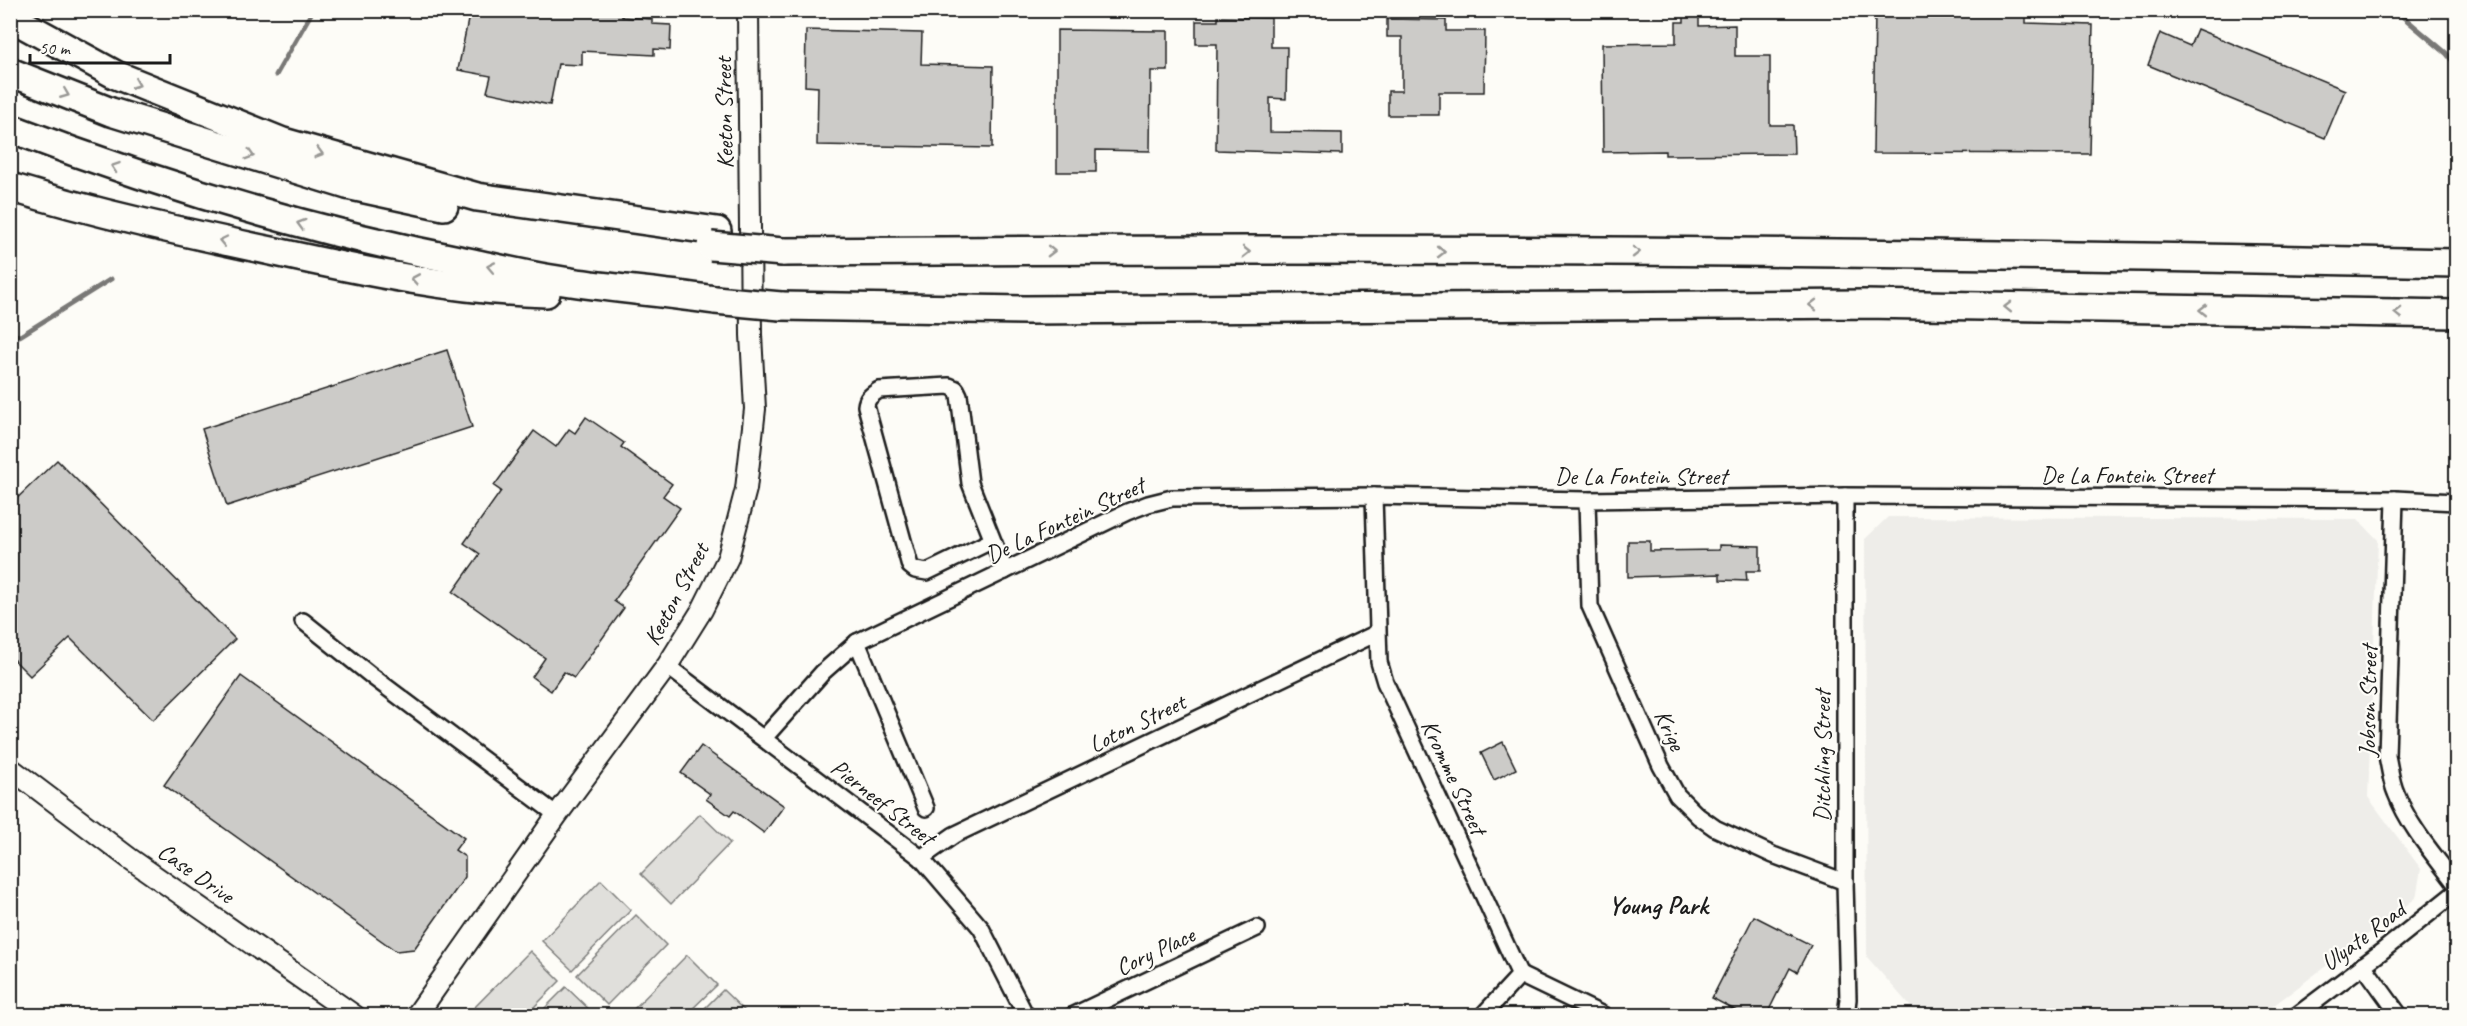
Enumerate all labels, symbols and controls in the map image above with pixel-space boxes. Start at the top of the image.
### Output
scale bar [30,27,170,65]
text: 50 m [39,37,72,59]
street label: Keeton Street [708,55,740,169]
one-way arrow [130,77,141,89]
one-way arrow [59,86,70,99]
one-way arrow [313,146,324,158]
one-way arrow [244,148,255,160]
one-way arrow [110,162,121,174]
one-way arrow [296,219,307,231]
one-way arrow [219,235,229,248]
one-way arrow [1047,245,1056,257]
one-way arrow [1242,245,1251,258]
one-way arrow [1437,246,1446,258]
one-way arrow [1632,246,1641,258]
one-way arrow [487,261,497,274]
one-way arrow [410,273,419,285]
one-way arrow [1809,299,1818,311]
one-way arrow [2004,301,2013,313]
one-way arrow [2199,304,2208,316]
one-way arrow [2394,307,2403,320]
street label: De La Fontein Street [2041,460,2216,490]
street label: De La Fontein Street [1555,461,1730,491]
street label: De La Fontein Street [981,469,1152,570]
street label: Keeton Street [637,536,716,650]
street label: Jobson Street [2352,642,2384,758]
street label: Loton Street [1084,686,1192,759]
street label: Ditchling Street [1807,687,1837,822]
street label: Krige [1648,705,1693,757]
street label: Kromme Street [1414,715,1495,842]
street label: Pierneef Street [825,752,943,854]
street label: Case Drive [152,836,242,911]
district label: Young Park [1608,889,1710,922]
street label: Ulyate Road [2315,893,2414,977]
street label: Cory Place [1111,919,1201,982]

